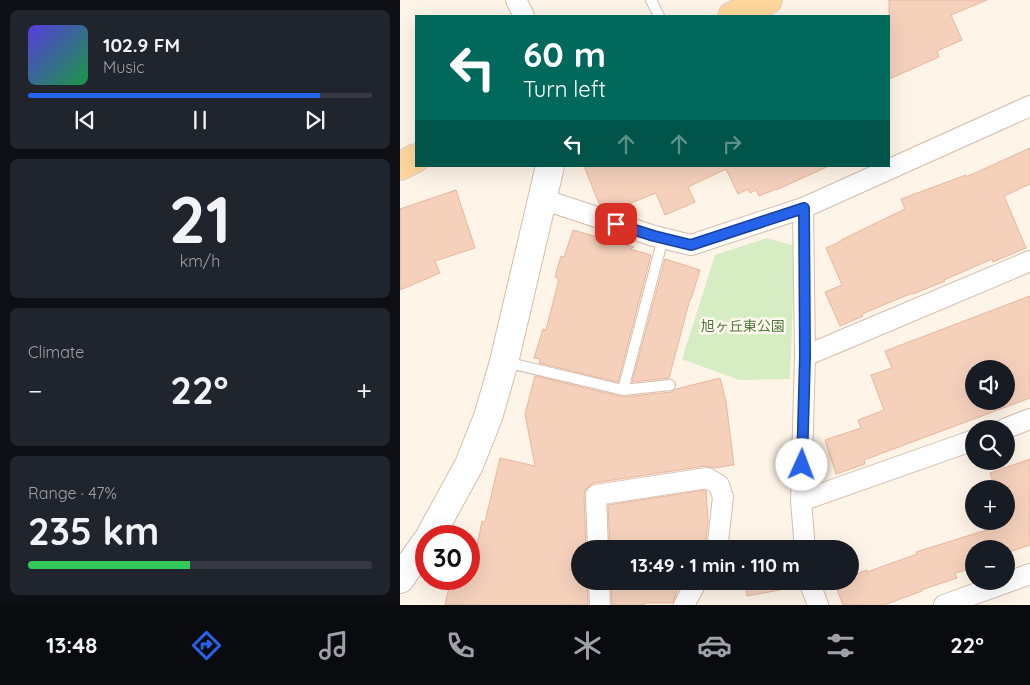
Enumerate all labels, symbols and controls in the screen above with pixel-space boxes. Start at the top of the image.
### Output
text: 60 m [523,32,606,76]
text: 102.9 FM [103,33,180,57]
icon: left [440,35,505,100]
text: Music [103,57,145,77]
text: Turn left [523,75,606,103]
icon: previous [71,106,99,134]
icon: pause [186,106,214,134]
icon: next [301,106,329,134]
icon: left [559,130,587,158]
icon: ahead [612,130,640,158]
icon: ahead [665,130,693,158]
icon: right [718,130,746,158]
text: 21 [169,178,231,259]
pin [595,203,637,245]
icon: arrive [602,210,630,238]
text: km/h [180,251,220,271]
park label: 旭ヶ丘東公園 [701,317,785,335]
text: Climate [28,342,84,362]
map controls [965,360,1015,590]
button: sound [965,360,1015,410]
text: 22° [170,366,228,414]
text: − [28,373,43,408]
text: + [356,373,372,408]
button: search [965,420,1015,470]
position arrow [775,438,827,490]
button: + [965,480,1015,530]
text: Range · 47% [28,483,117,503]
text: 235 km [28,507,159,555]
speed limit sign: 30 [415,525,480,590]
button: − [965,540,1015,590]
text: 13:49 · 1 min · 110 m [630,553,800,577]
icon: directions [189,628,224,663]
icon: music [316,628,351,663]
icon: phone [443,628,478,663]
icon: climate [570,628,605,663]
icon: car [697,628,732,663]
icon: filters [823,628,858,663]
text: 13:48 [46,631,97,659]
text: 22° [950,631,984,659]

